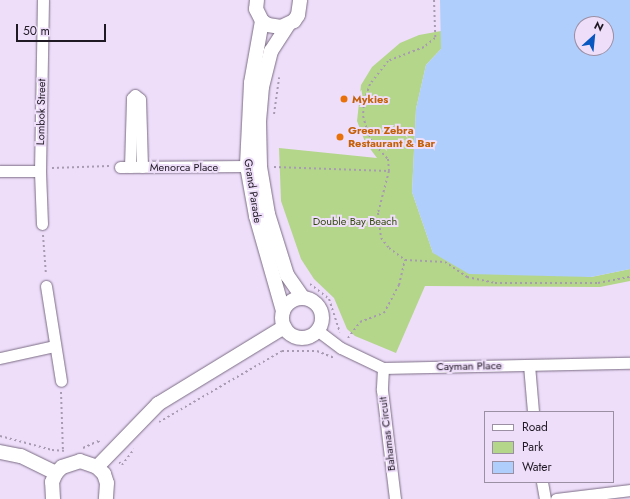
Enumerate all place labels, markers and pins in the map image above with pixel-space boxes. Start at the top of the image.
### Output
place label: Mykies [352,92,388,106]
marker: Mykies [339,94,349,104]
place label: Green Zebra Restaurant & Bar [348,124,435,150]
marker: Green Zebra Restaurant & Bar [335,132,345,142]

